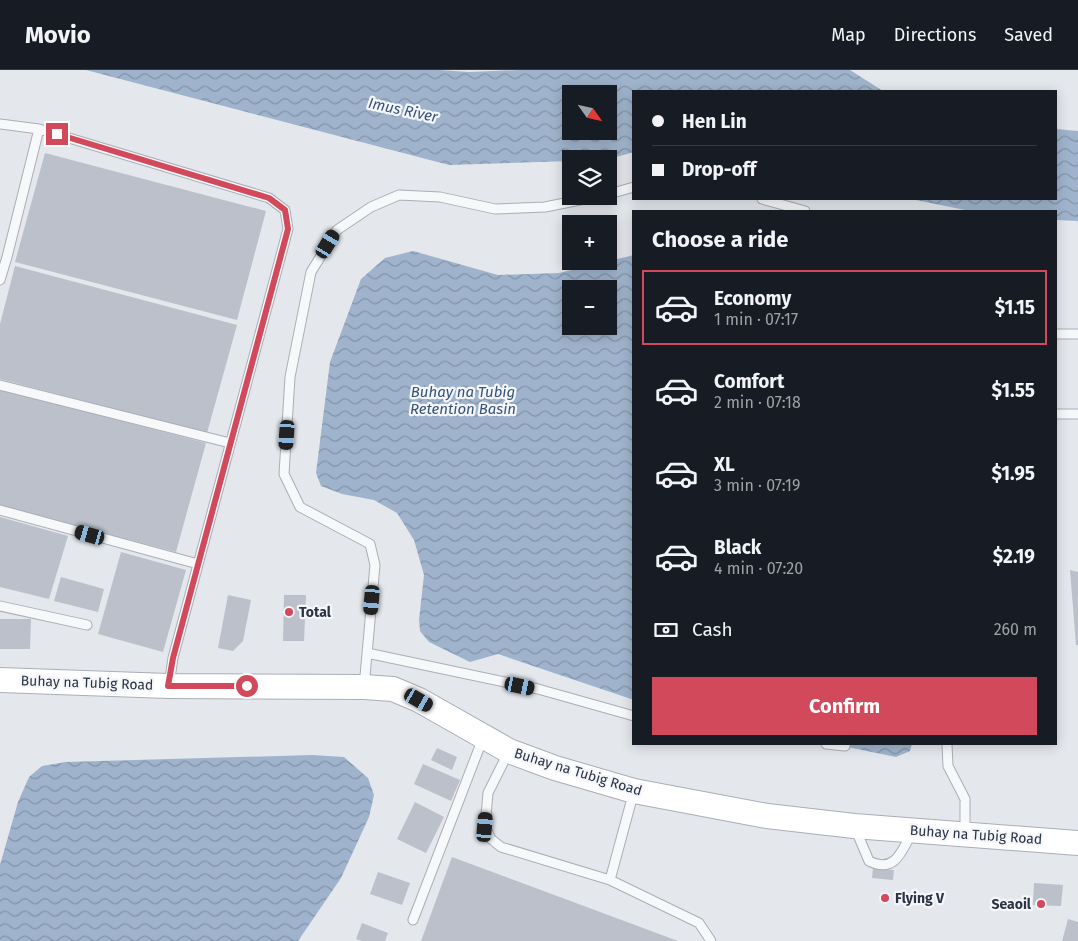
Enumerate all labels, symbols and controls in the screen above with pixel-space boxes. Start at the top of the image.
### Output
text: Movio [25,21,91,49]
text: Map [831,24,866,46]
text: Directions [894,24,976,46]
text: Saved [1004,24,1053,46]
north arrow [562,85,618,140]
map controls [562,85,617,335]
water label: Imus River [367,94,441,126]
text: Hen Lin [682,110,747,133]
route end [46,123,68,145]
button: layers [562,150,617,205]
text: Drop-off [682,158,756,181]
button: + [562,215,617,270]
text: Choose a ride [652,226,788,253]
car [313,227,342,261]
button: − [562,280,617,335]
icon: car [654,285,699,330]
text: Economy [714,287,791,310]
text: $1.15 [995,296,1035,319]
text: 1 min · 07:17 [714,310,798,329]
icon: car [654,368,699,413]
text: Comfort [714,370,784,393]
text: $1.55 [991,379,1035,402]
water label: Buhay na Tubig Retention Basin [410,383,516,418]
text: 2 min · 07:18 [714,393,801,412]
car [278,420,295,450]
icon: car [654,451,699,496]
text: XL [714,453,735,476]
text: $1.95 [991,462,1035,485]
text: 3 min · 07:19 [714,476,800,495]
car [73,524,106,546]
icon: car [654,534,699,579]
text: Black [714,536,761,559]
text: $2.19 [993,545,1035,568]
text: 4 min · 07:20 [714,559,803,578]
car [363,584,380,616]
place label: Total [299,604,332,621]
marker: Total [283,606,295,618]
icon: cash [652,616,680,644]
text: Cash [692,618,733,641]
text: 260 m [994,620,1037,639]
street label: Buhay na Tubig Road [20,672,154,694]
route start [236,675,258,697]
car [503,676,536,696]
button: Confirm [652,677,1037,735]
car [402,686,435,714]
street label: Buhay na Tubig Road [512,744,644,800]
car [476,811,493,843]
street label: Buhay na Tubig Road [909,822,1043,848]
place label: Flying V [895,890,945,907]
marker: Flying V [879,892,891,904]
place label: Seaoil [991,896,1032,913]
marker: Seaoil [1035,898,1047,910]

